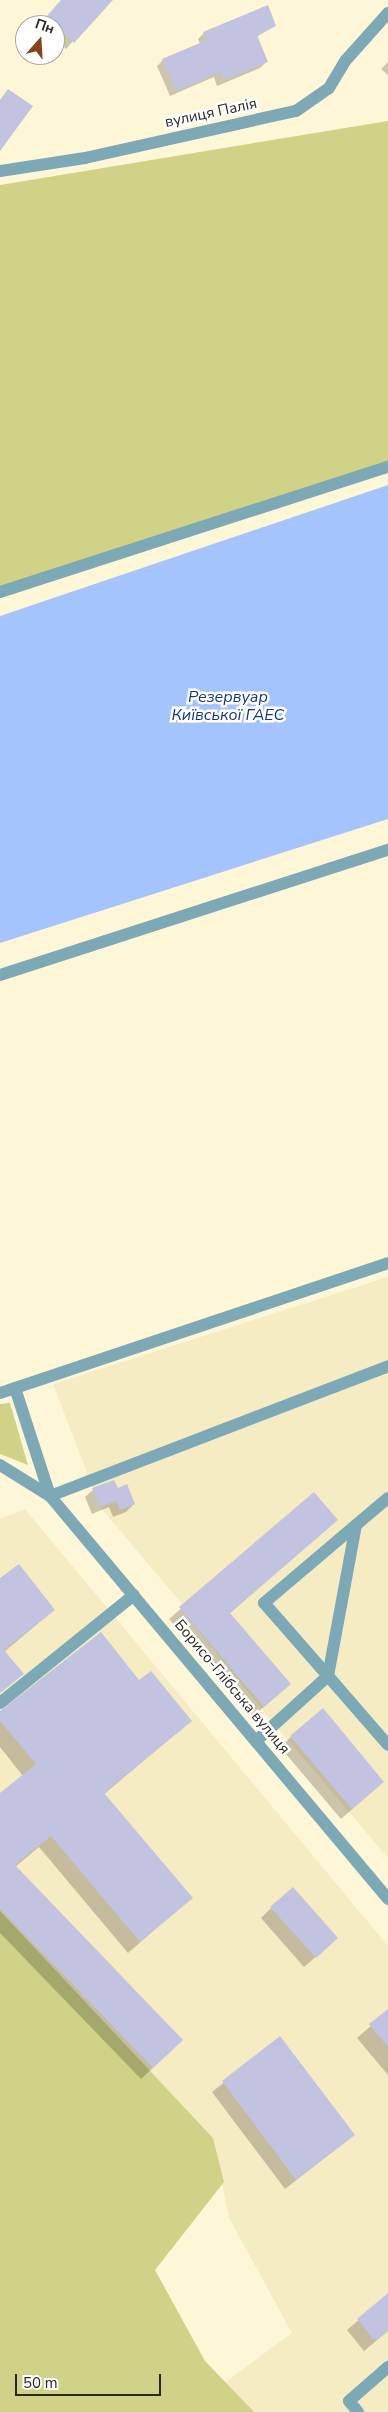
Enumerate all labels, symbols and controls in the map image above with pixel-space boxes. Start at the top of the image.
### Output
text: Пн [33,14,57,38]
north arrow [15,15,65,65]
street label: вулиця Палія [163,94,259,132]
water label: Резервуар Київської ГАЕС [172,687,284,725]
street label: Борисо-Глібська вулиця [170,1616,294,1758]
scale bar [18,2364,164,2396]
text: 50 m [23,2373,58,2393]

